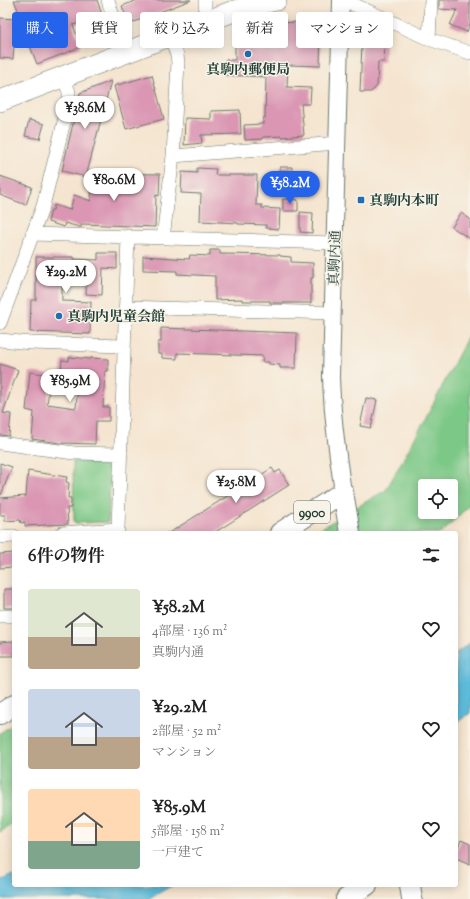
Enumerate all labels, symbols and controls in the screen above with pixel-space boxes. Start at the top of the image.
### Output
chip: 購入 [12,12,68,48]
chip: 賃貸 [76,12,132,48]
chip: 絞り込み [140,12,224,48]
chip: 新着 [232,12,288,48]
chip: マンション [296,12,393,48]
marker: 真駒内郵便局 [243,49,253,59]
place label: 真駒内郵便局 [206,61,290,81]
pin: ¥38.6M [52,96,118,130]
text: ¥38.6M [64,100,106,118]
pin: ¥80.6M [81,168,147,202]
pin: ¥58.2M [257,171,323,205]
text: ¥80.6M [92,172,136,190]
text: ¥58.2M [270,175,310,193]
place label: 真駒内本町 [369,192,440,212]
marker: 真駒内本町 [356,195,366,205]
street label: 真駒内通 [325,230,347,286]
pin: ¥29.2M [33,260,99,294]
text: ¥29.2M [45,264,87,282]
place label: 真駒内児童会館 [67,308,165,328]
marker: 真駒内児童会館 [54,311,64,321]
pin: ¥85.9M [37,369,103,403]
text: ¥85.9M [49,373,91,391]
pin: ¥25.8M [203,470,269,504]
text: ¥25.8M [216,474,256,492]
map controls [418,479,458,519]
button: locate [418,479,458,519]
road number: 9900 [294,501,330,523]
icon: filters [420,544,442,566]
text: 6件の物件 [28,545,104,569]
text: ¥58.2M [152,596,205,620]
icon: home [60,605,108,653]
icon: heart [420,618,442,640]
text: 4部屋 · 136 m² [152,623,227,641]
text: 真駒内通 [152,644,204,662]
text: ¥29.2M [152,696,207,720]
icon: home [60,705,108,753]
icon: heart [420,718,442,740]
text: 2部屋 · 52 m² [152,723,221,741]
text: マンション [152,744,216,762]
text: ¥85.9M [152,796,206,820]
icon: home [60,805,108,853]
icon: heart [420,818,442,840]
text: 5部屋 · 158 m² [152,823,225,841]
text: 一戸建て [152,844,204,862]

